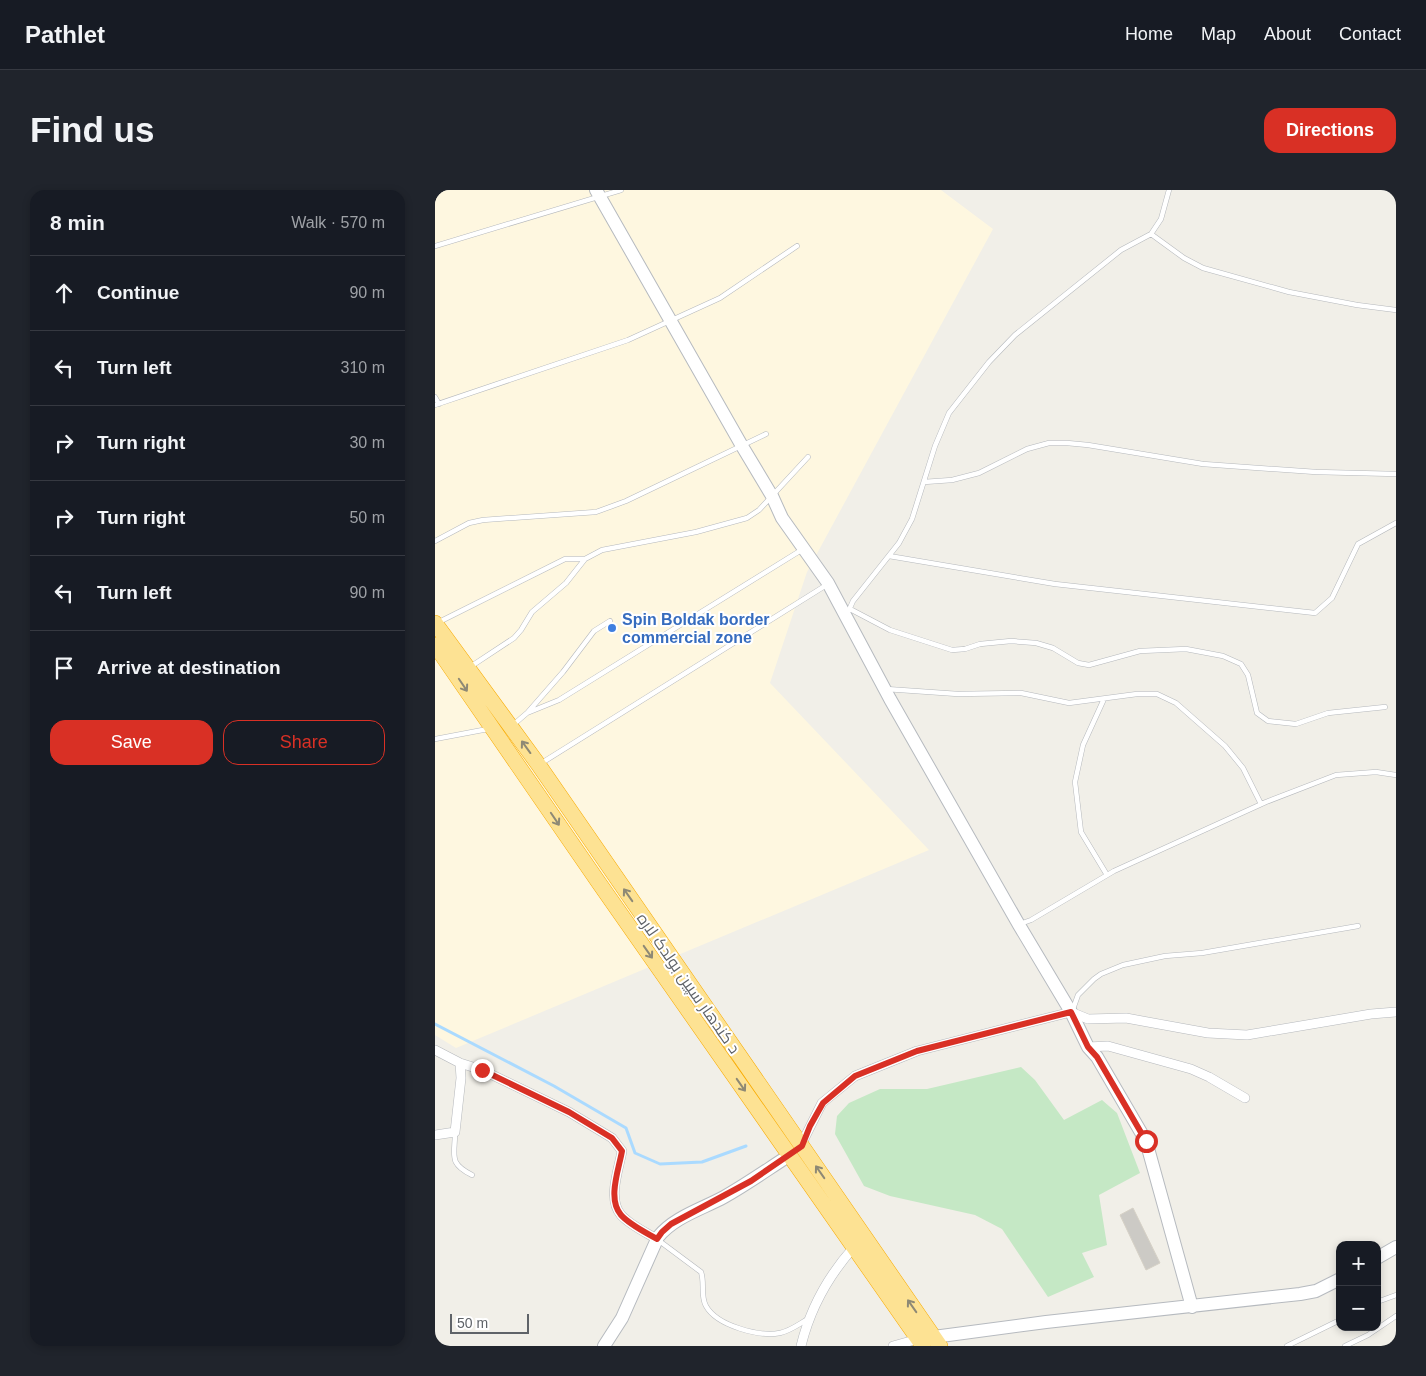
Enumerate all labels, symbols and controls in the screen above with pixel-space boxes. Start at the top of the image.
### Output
text: Pathlet [25,21,105,48]
text: Home [1125,24,1173,44]
text: Map [1201,24,1236,44]
text: About [1264,24,1311,44]
text: Contact [1339,24,1401,44]
button: Directions [1264,108,1396,153]
text: Find us [30,110,154,149]
text: 8 min [50,211,105,234]
text: Walk · 570 m [291,214,385,231]
icon: ahead [50,279,78,307]
text: Continue [97,282,179,303]
text: 90 m [349,284,385,301]
icon: left [50,354,78,382]
text: Turn left [97,357,172,378]
text: 310 m [341,359,385,376]
icon: right [50,429,78,457]
text: Turn right [97,432,185,453]
text: 30 m [349,434,385,451]
icon: right [50,504,78,532]
text: Turn right [97,507,185,528]
text: 50 m [349,509,385,526]
icon: left [50,579,78,607]
text: Turn left [97,582,172,603]
text: 90 m [349,584,385,601]
place label: Spin Boldak border commercial zone [622,611,770,646]
marker: Spin Boldak border commercial zone [606,622,618,634]
icon: arrive [50,654,78,682]
text: Arrive at destination [97,657,281,678]
one-way arrow [458,678,468,692]
button: Save [50,720,213,765]
button: Share [223,720,385,765]
one-way arrow [520,741,531,754]
one-way arrow [550,812,560,826]
one-way arrow [623,888,633,902]
street label: د کندهار سپین بولدک لاره [632,910,743,1058]
one-way arrow [643,945,653,959]
route end [471,1059,494,1082]
one-way arrow [736,1078,746,1092]
route start [1135,1130,1158,1153]
one-way arrow [815,1165,825,1179]
map controls [1336,1241,1381,1331]
button: + [1336,1241,1381,1286]
button: − [1336,1286,1381,1331]
one-way arrow [907,1299,917,1313]
scale bar [450,1311,529,1334]
text: 50 m [457,1315,488,1331]

